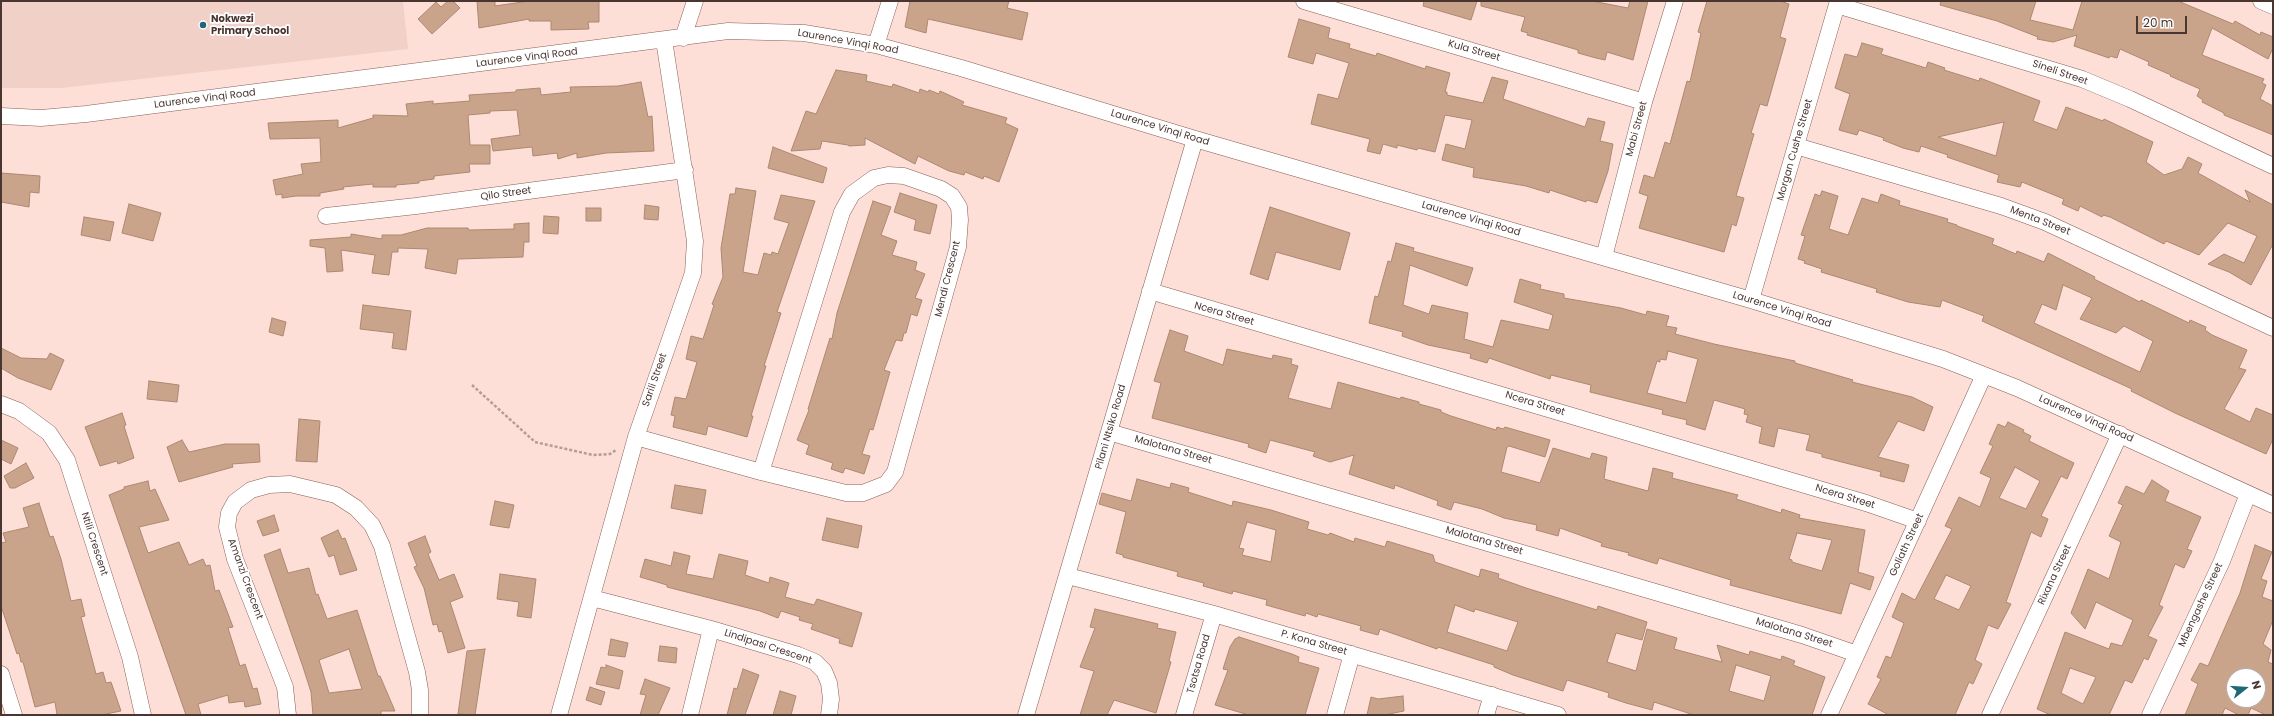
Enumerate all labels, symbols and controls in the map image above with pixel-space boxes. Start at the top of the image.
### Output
scale bar [2138,8,2189,34]
place label: Nokwezi Primary School [211,13,289,36]
text: 20 m [2143,14,2173,31]
marker: Nokwezi Primary School [198,20,208,30]
street label: Laurence Vinqi Road [797,27,899,57]
street label: Kula Street [1447,38,1501,64]
street label: Laurence Vinqi Road [476,46,578,70]
street label: Sineli Street [2031,58,2089,88]
street label: Laurence Vinqi Road [154,87,256,111]
street label: Morgan Cushe Street [1775,98,1815,202]
street label: Mabi Street [1624,100,1650,158]
street label: Laurence Vinqi Road [1109,107,1211,149]
street label: Qilo Street [480,184,532,204]
street label: Laurence Vinqi Road [1420,199,1522,239]
street label: Menta Street [2008,204,2072,238]
street label: Mendi Crescent [933,240,963,318]
street label: Laurence Vinqi Road [1731,289,1833,331]
street label: Ncera Street [1193,300,1255,328]
street label: Sarili Street [640,352,670,408]
street label: Pilani Ntsiko Road [1093,383,1129,471]
street label: Ncera Street [1504,389,1566,419]
street label: Laurence Vinqi Road [2037,393,2135,445]
street label: Malotana Street [1133,433,1213,467]
street label: Ncera Street [1814,482,1876,512]
street label: Ntili Crescent [78,511,110,577]
street label: Goliath Street [1887,512,1927,578]
street label: Malotana Street [1444,524,1524,558]
street label: Amanzi Crescent [225,537,265,621]
street label: Rixana Street [2036,543,2074,607]
street label: Mbengashe Street [2176,561,2226,649]
street label: Malotana Street [1754,616,1834,650]
street label: Lindipasi Crescent [723,627,813,667]
street label: P. Kona Street [1280,628,1348,658]
street label: Tsotsa Road [1185,633,1213,695]
north arrow [2226,668,2266,708]
text: N [2248,678,2265,691]

